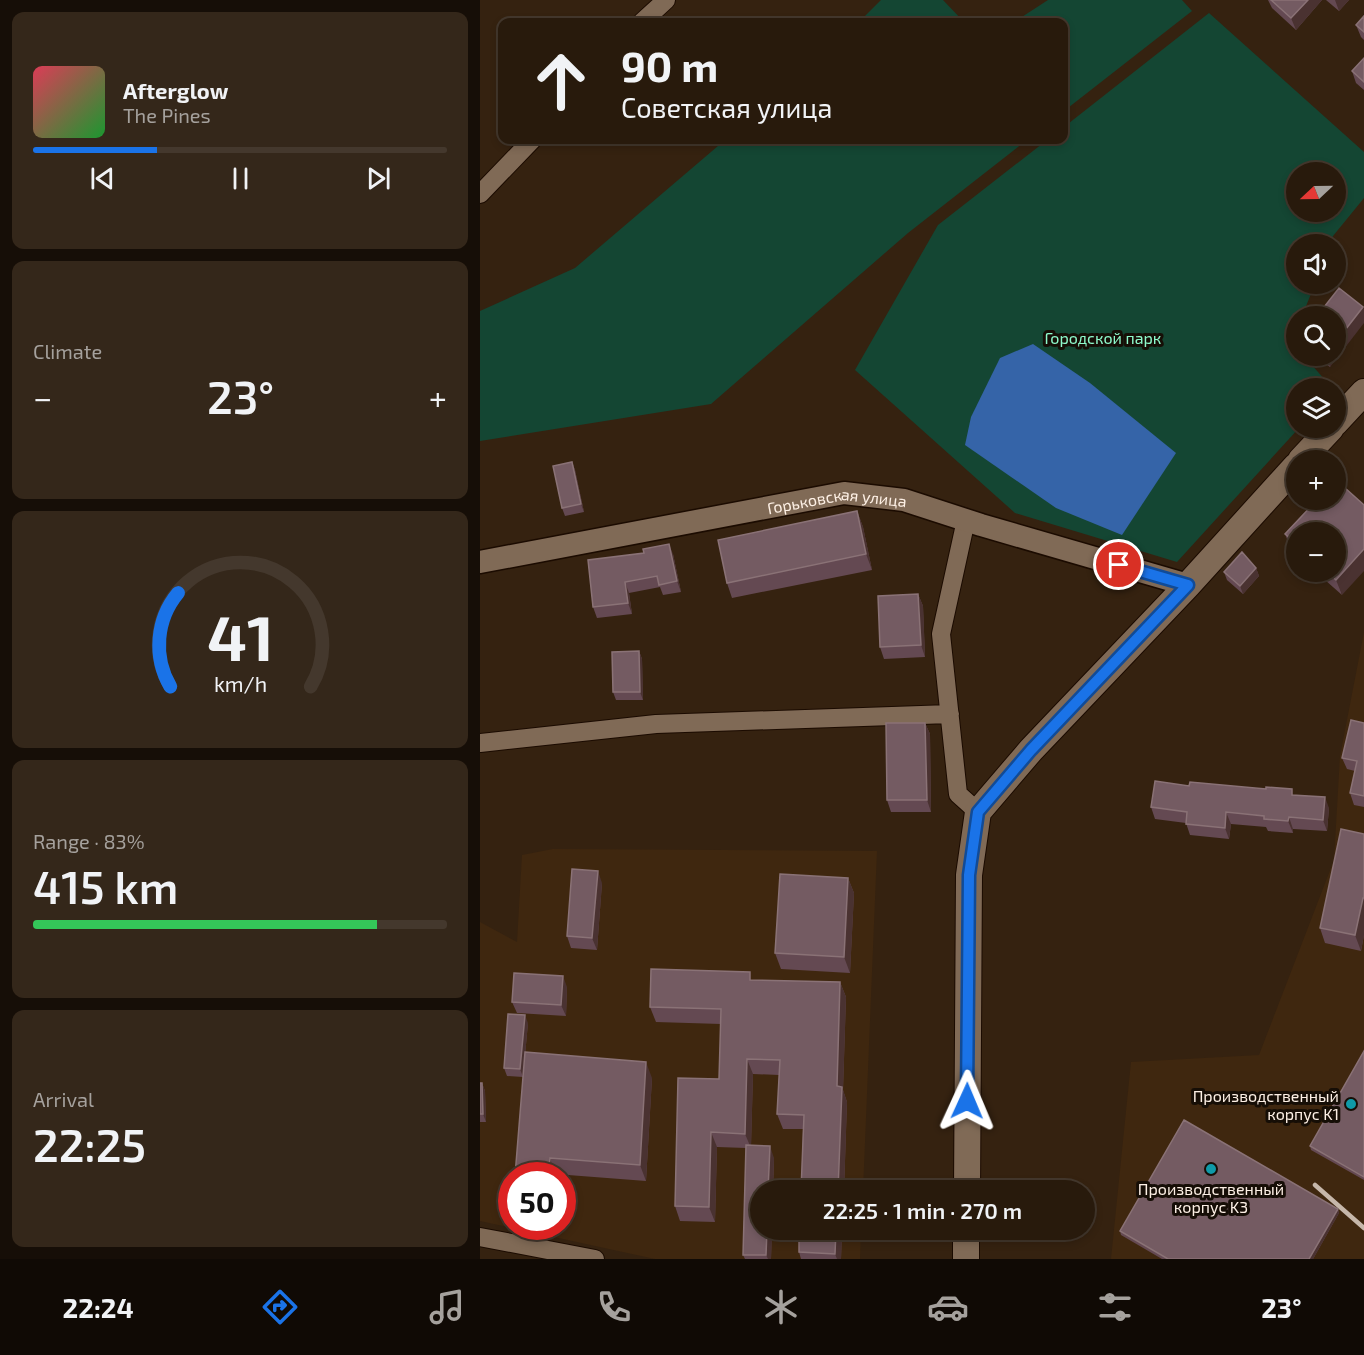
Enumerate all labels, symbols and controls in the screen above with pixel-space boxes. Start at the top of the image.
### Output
text: 90 m [621,40,718,90]
icon: ahead [522,42,600,120]
text: Afterglow [123,77,228,103]
text: Советская улица [621,91,832,123]
text: The Pines [123,103,211,127]
icon: previous [86,162,119,195]
icon: pause [224,162,257,195]
icon: next [362,162,395,195]
north arrow [1286,162,1346,222]
map controls [1286,162,1346,582]
button: sound [1286,234,1346,294]
button: search [1286,306,1346,366]
park label: Городской парк [1045,328,1162,347]
text: Climate [33,339,102,363]
text: 23° [207,369,274,423]
text: − [33,377,52,417]
text: + [429,377,447,417]
button: layers [1286,378,1346,438]
button: + [1286,450,1346,510]
street label: Горьковская улица [765,483,908,517]
button: − [1286,522,1346,582]
pin [1093,539,1144,590]
icon: arrive [1102,548,1135,581]
text: 41 [207,599,273,674]
text: km/h [213,671,267,696]
text: Range · 83% [33,829,145,853]
text: 415 km [33,859,178,913]
position arrow [935,1069,999,1133]
place label: Производственный корпус K1 [1193,1086,1339,1124]
text: Arrival [33,1087,94,1111]
marker: Производственный корпус K1 [1344,1097,1358,1111]
text: 22:25 [33,1117,146,1171]
speed limit sign: 50 [498,1162,576,1240]
marker: Производственный корпус K3 [1204,1162,1218,1176]
place label: Производственный корпус K3 [1138,1179,1284,1217]
text: 22:25 · 1 min · 270 m [823,1197,1022,1223]
icon: directions [259,1286,301,1328]
icon: music [426,1286,468,1328]
icon: phone [593,1286,635,1328]
icon: climate [760,1286,802,1328]
icon: car [927,1286,969,1328]
icon: filters [1094,1286,1136,1328]
text: 22:24 [63,1291,134,1323]
text: 23° [1261,1291,1301,1323]

